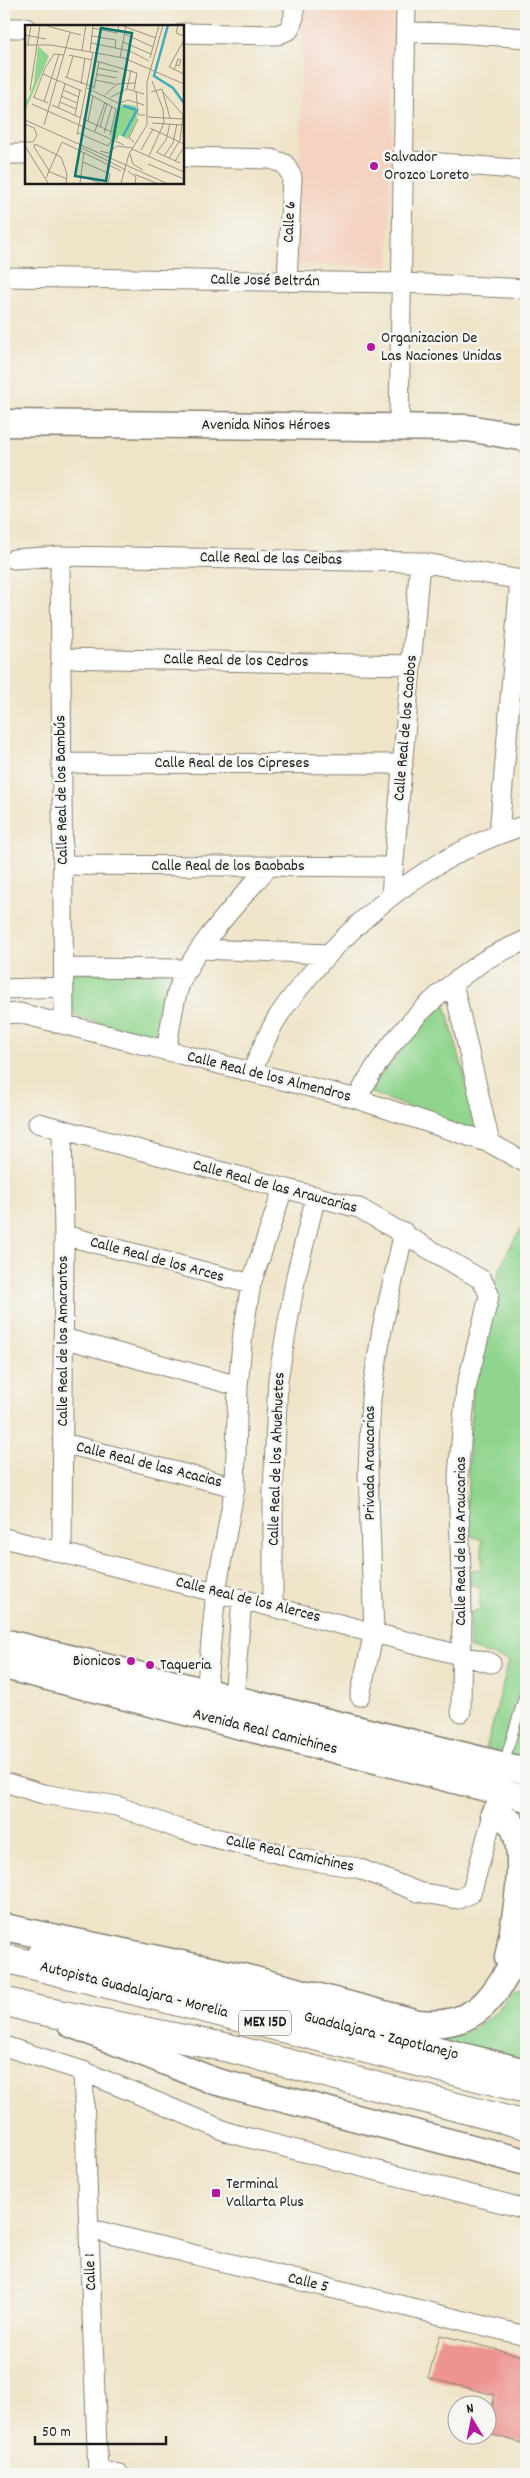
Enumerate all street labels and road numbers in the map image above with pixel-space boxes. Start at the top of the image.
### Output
street label: Calle 6 [277,200,303,243]
street label: Calle José Beltrán [210,269,320,293]
street label: Avenida Niños Héroes [201,414,331,437]
street label: Calle Real de las Ceibas [200,546,343,572]
street label: Calle Real de los Cedros [163,648,309,674]
street label: Calle Real de los Caobos [388,654,424,802]
street label: Calle Real de los Bambús [49,715,75,865]
street label: Calle Real de los Cipreses [155,752,310,775]
street label: Calle Real de los Baobabs [151,855,305,878]
street label: Calle Real de los Almendros [185,1045,354,1109]
street label: Calle Real de las Araucarias [190,1154,360,1220]
street label: Calle Real de los Arces [87,1231,227,1289]
street label: Calle Real de los Amarantos [52,1255,75,1426]
street label: Calle Real de los Ahuehuetes [262,1371,292,1546]
street label: Privada Araucarias [359,1405,382,1521]
street label: Calle Real de las Acacias [74,1436,225,1494]
street label: Calle Real de las Araucarias [450,1456,473,1626]
street label: Calle Real de los Alerces [173,1571,323,1629]
street label: Avenida Real Camichines [190,1703,340,1761]
street label: Calle Real Camichines [224,1829,357,1879]
street label: Autopista Guadalajara - Morelia [37,1955,231,2025]
street label: Guadalajara - Zapotlanejo [301,2006,461,2066]
road number: MEX 15D [239,2010,291,2036]
street label: Calle 1 [79,2253,103,2291]
street label: Calle 5 [285,2267,331,2299]

